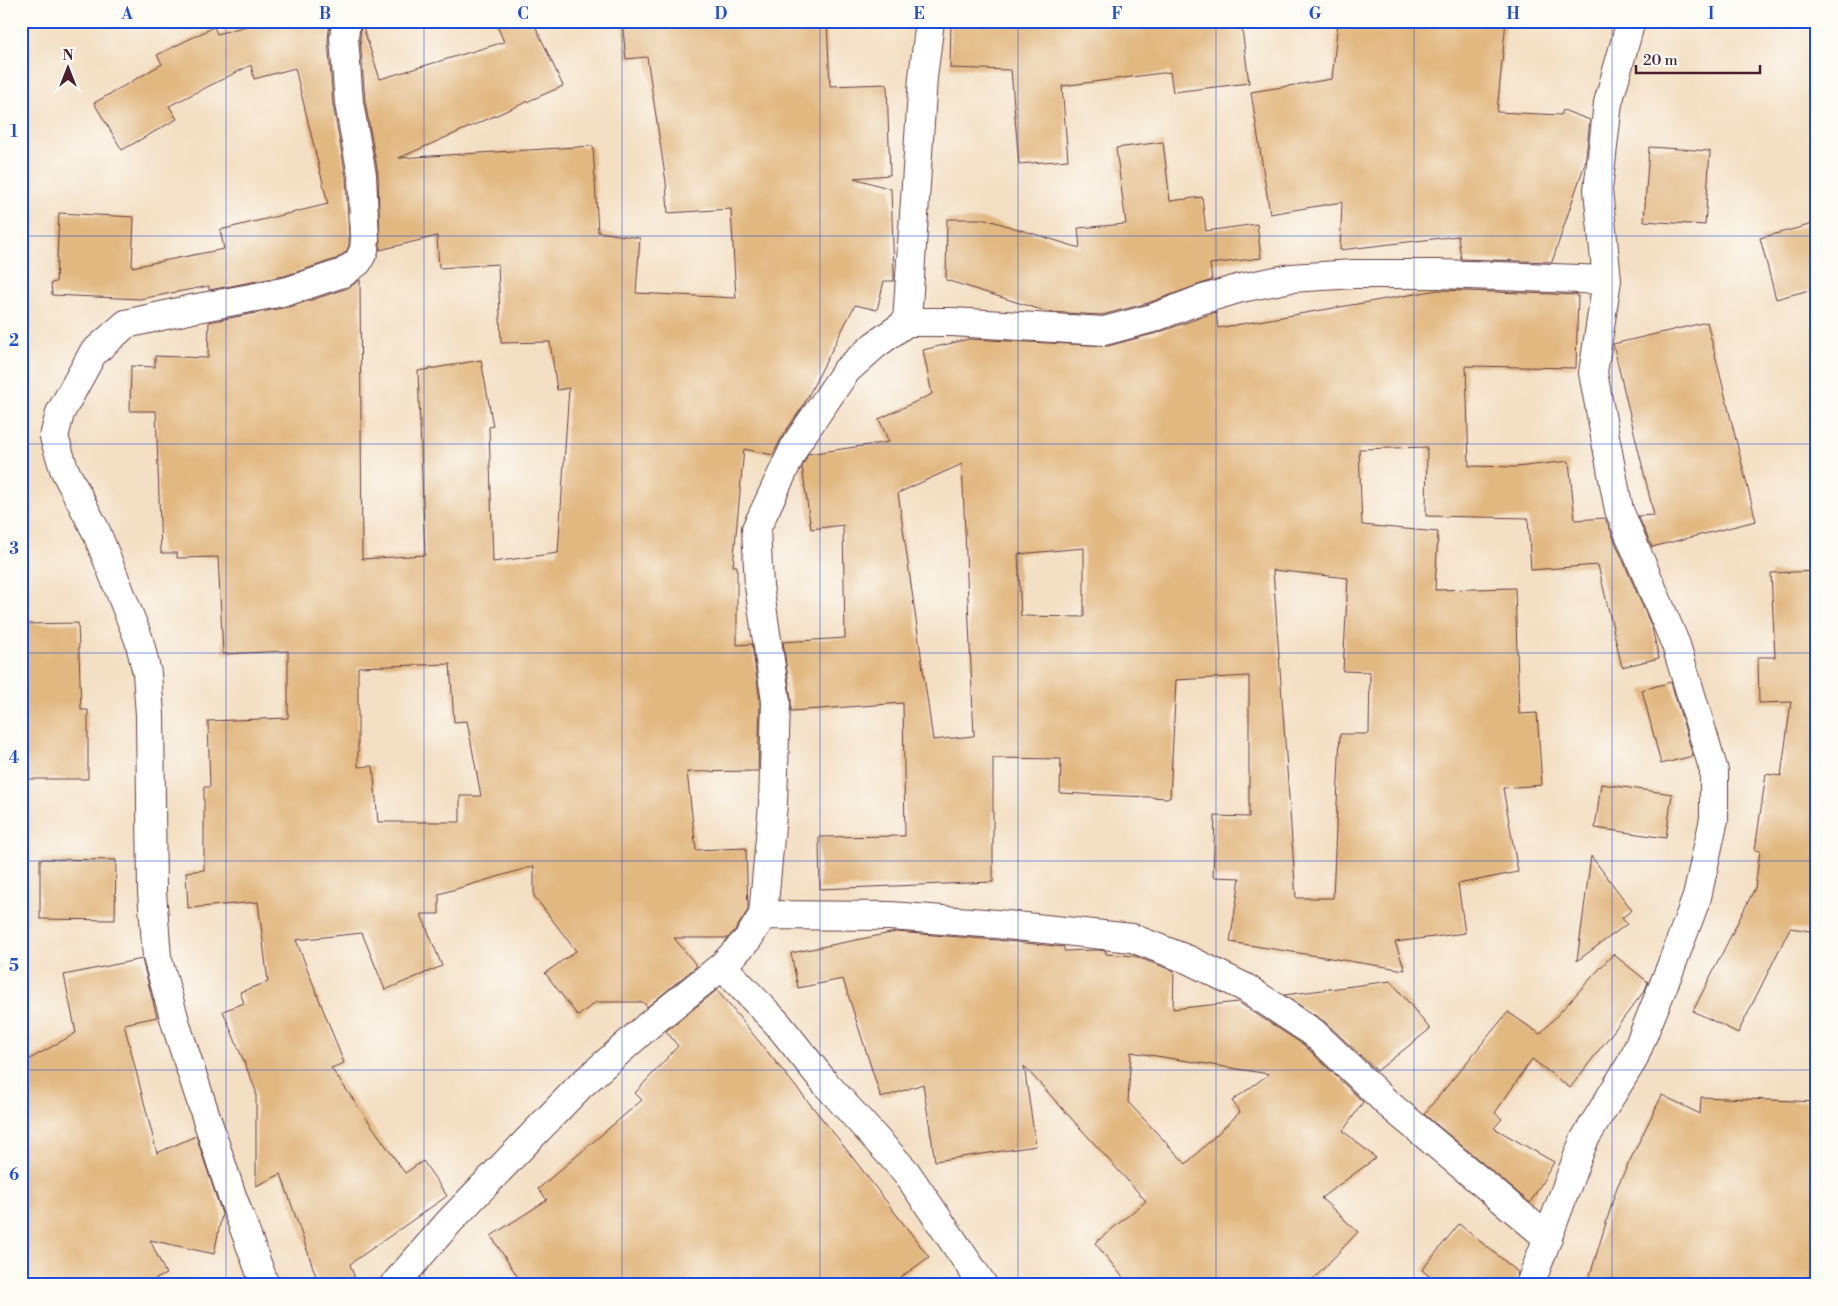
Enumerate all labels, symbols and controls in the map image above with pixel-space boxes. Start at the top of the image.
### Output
text: A [120,4,133,24]
text: B [319,4,331,24]
text: C [517,4,529,24]
text: D [715,4,728,24]
text: E [913,4,925,24]
text: F [1111,4,1123,24]
text: G [1309,4,1322,24]
text: H [1506,4,1520,24]
text: I [1708,4,1714,24]
north arrow [42,42,92,92]
scale bar [1636,42,1759,74]
text: N [62,47,74,65]
text: 20 m [1643,51,1678,70]
text: 1 [10,122,18,142]
text: 2 [9,331,19,351]
text: 3 [9,539,19,559]
text: 4 [9,748,20,768]
text: 5 [9,956,19,976]
text: 6 [9,1165,19,1185]

